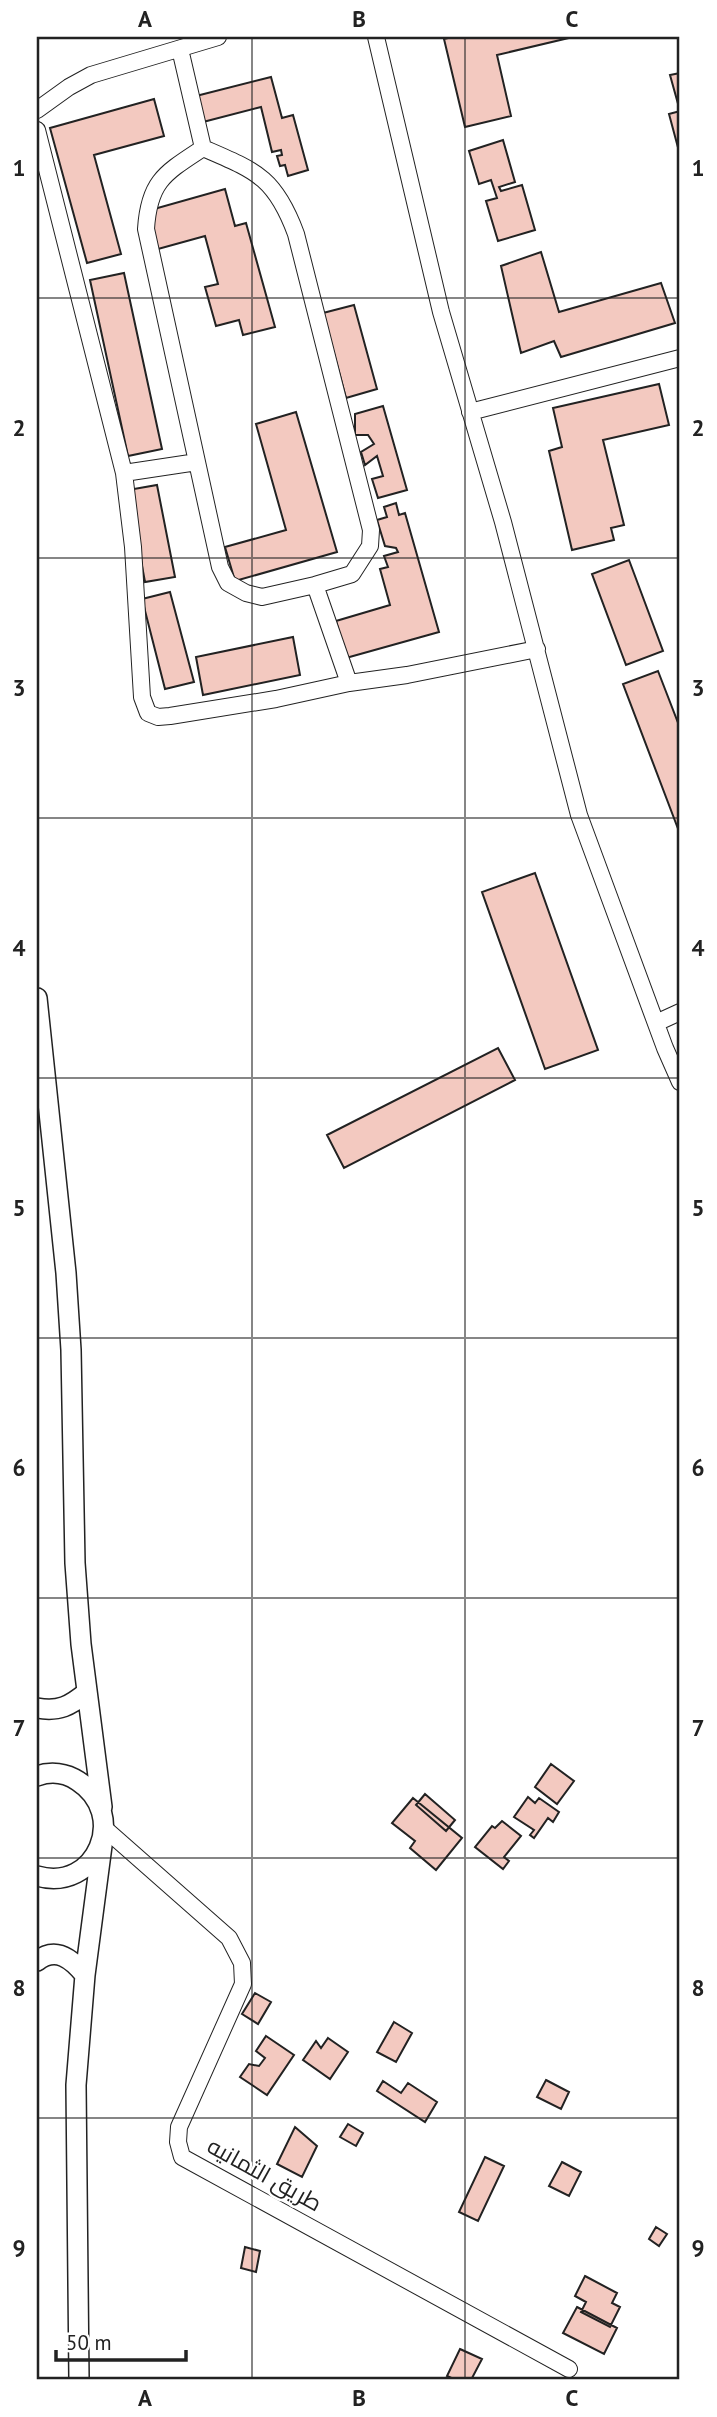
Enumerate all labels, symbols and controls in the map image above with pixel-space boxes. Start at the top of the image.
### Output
text: A [138,4,152,33]
text: B [352,4,366,33]
text: C [566,4,579,33]
text: 1 [12,153,26,182]
text: 1 [691,153,705,182]
text: 2 [12,413,26,442]
text: 2 [691,413,705,442]
text: 3 [12,673,26,702]
text: 3 [691,673,705,702]
text: 4 [12,933,26,962]
text: 4 [691,933,705,962]
text: 5 [12,1193,26,1222]
text: 5 [691,1193,705,1222]
text: 6 [12,1453,26,1482]
text: 6 [691,1453,705,1482]
text: 7 [12,1713,26,1742]
text: 7 [691,1713,705,1742]
text: 8 [12,1973,26,2002]
text: 8 [691,1973,705,2002]
street label: طريق الثمانيه [203,2131,327,2217]
text: 9 [12,2233,26,2262]
text: 9 [691,2233,705,2262]
scale bar [56,2319,186,2363]
text: 50 m [66,2329,112,2356]
text: A [138,2383,152,2412]
text: B [352,2383,366,2412]
text: C [566,2383,579,2412]

